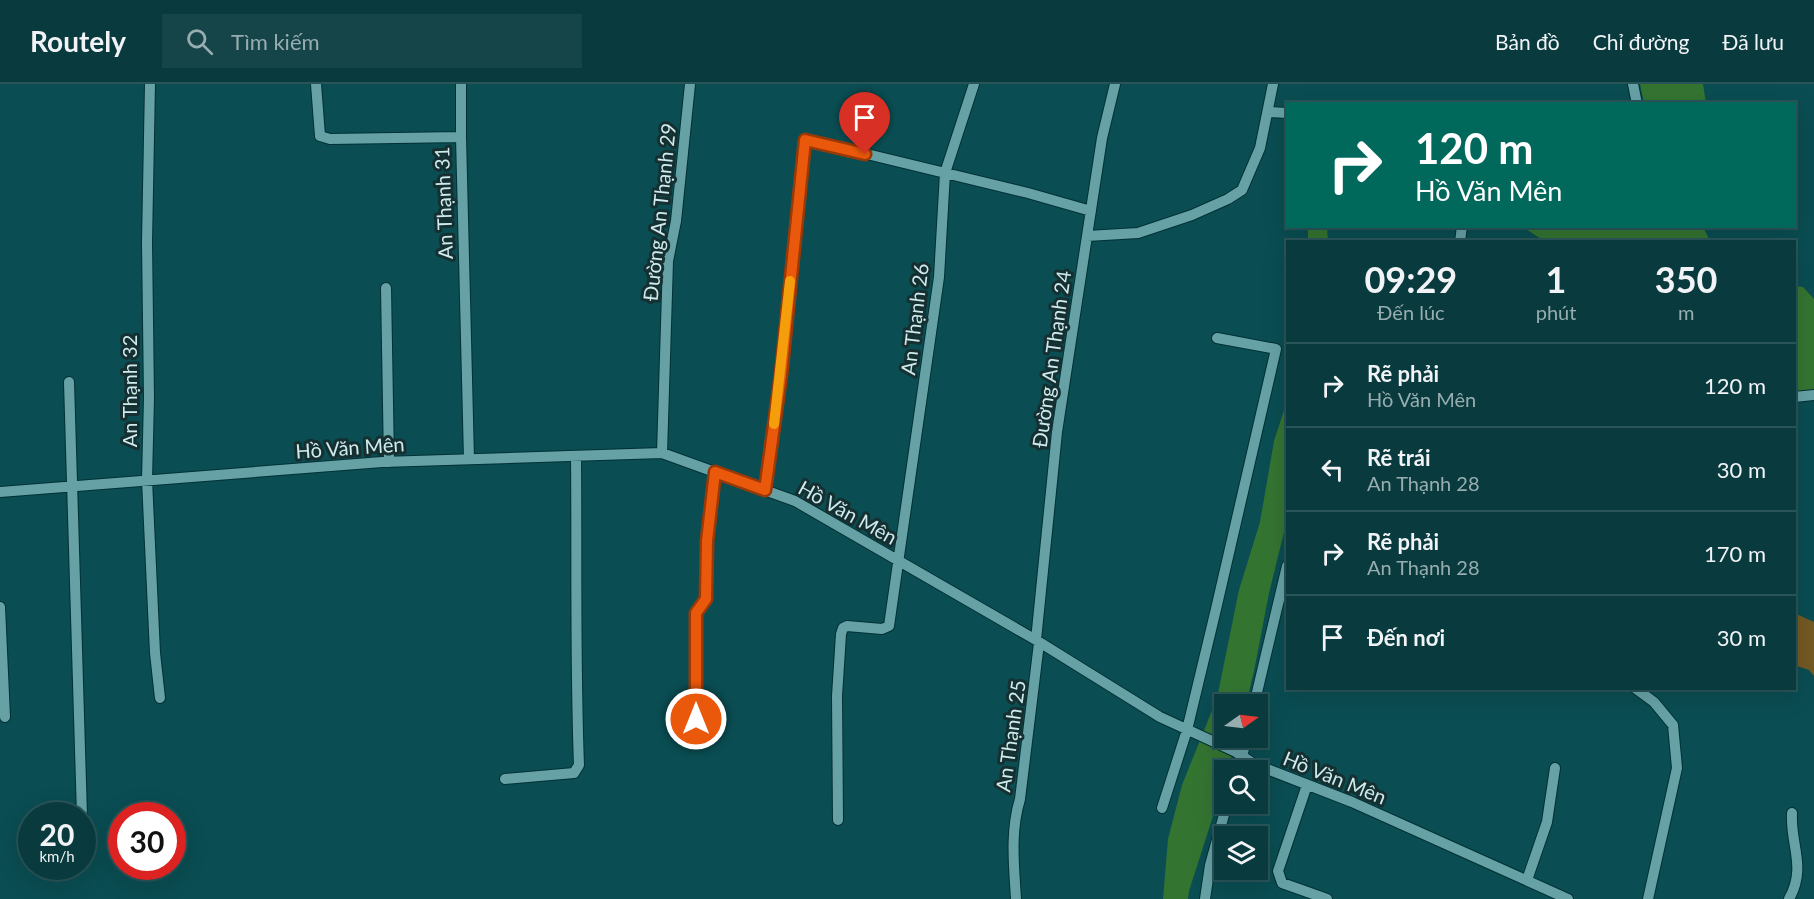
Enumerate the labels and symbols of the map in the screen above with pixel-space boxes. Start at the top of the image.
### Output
pin [839,92,890,154]
street label: Đường An Thạnh 29 [638,122,680,302]
street label: An Thạnh 31 [429,146,457,260]
street label: An Thạnh 26 [895,262,933,376]
street label: Đường An Thạnh 24 [1027,269,1075,449]
street label: An Thạnh 32 [117,335,141,447]
street label: Hồ Văn Mên [295,431,405,463]
street label: Hồ Văn Mên [794,475,902,549]
street label: An Thạnh 25 [990,679,1030,793]
position arrow [664,687,728,751]
north arrow [1214,694,1268,748]
street label: Hồ Văn Mên [1280,745,1390,809]
speed limit sign: 30 [108,802,186,880]

